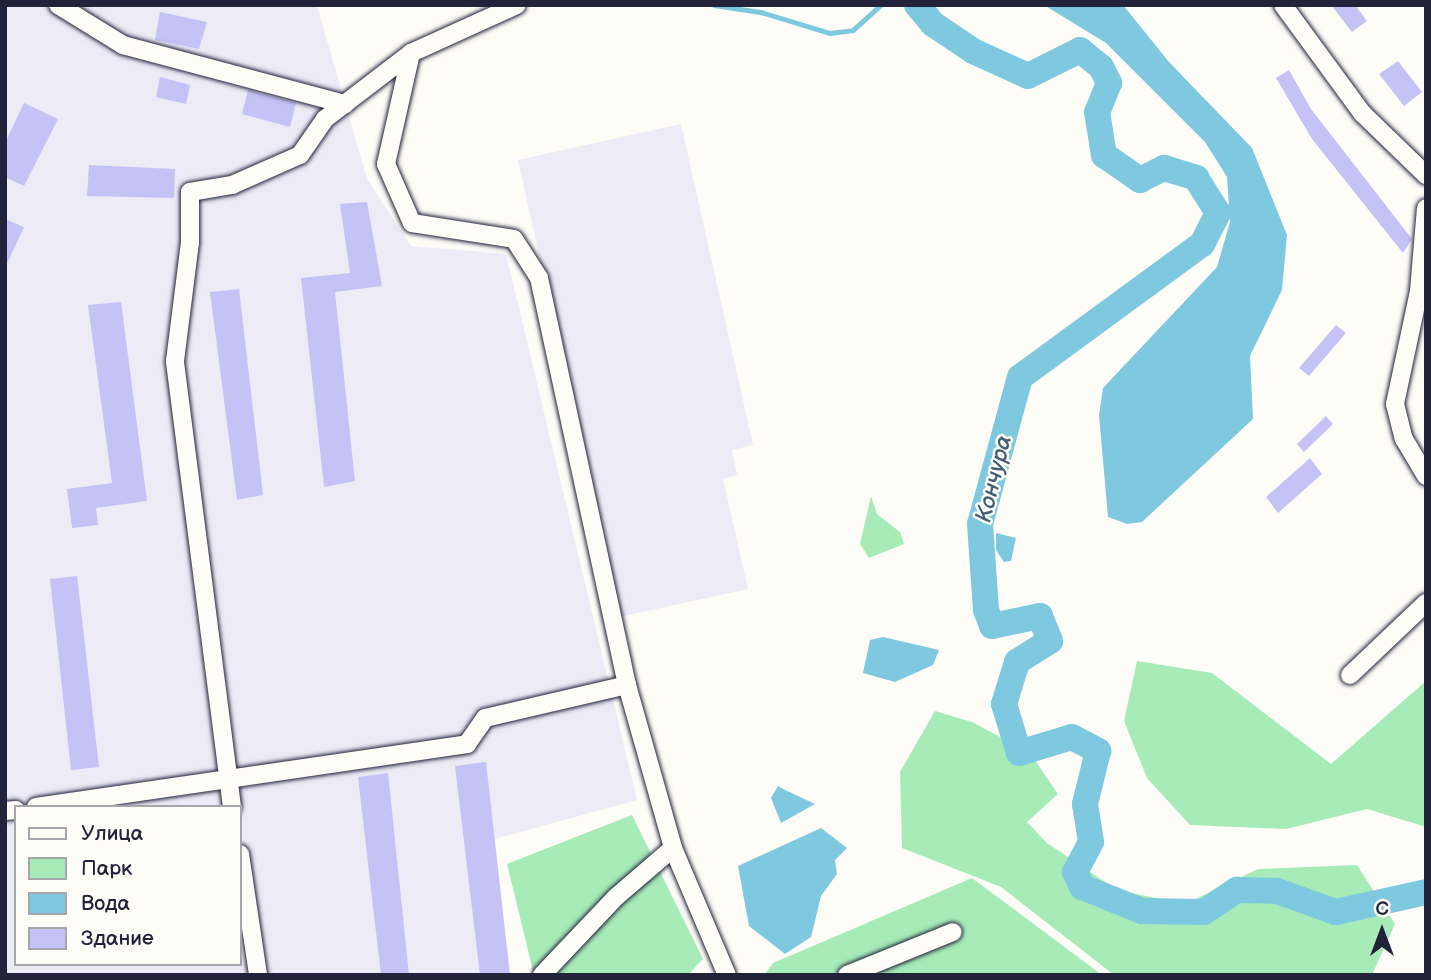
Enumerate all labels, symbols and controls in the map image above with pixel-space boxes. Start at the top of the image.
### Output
water label: Кончура [970,433,1018,525]
legend [14,805,242,966]
text: Улица [81,821,143,846]
text: Парк [81,856,132,881]
text: Вода [81,891,130,916]
north arrow [1347,896,1417,966]
text: С [1375,898,1389,921]
text: Здание [81,926,154,951]

